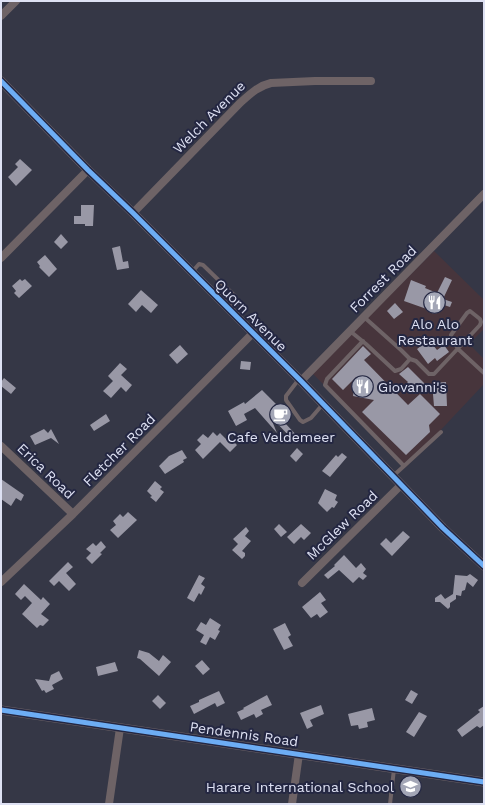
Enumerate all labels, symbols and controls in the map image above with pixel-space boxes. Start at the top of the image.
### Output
street label: Welch Avenue [170,78,248,156]
street label: Forrest Road [346,242,420,316]
street label: Quorn Avenue [212,276,290,354]
restaurant icon: Alo Alo Restaurant [422,289,448,315]
place label: Alo Alo Restaurant [398,316,473,348]
restaurant icon: Giovanni's [350,374,376,400]
place label: Giovanni's [378,379,447,395]
cafe icon: Cafe Veldemeer [268,402,294,428]
street label: Fletcher Road [80,411,158,489]
place label: Cafe Veldemeer [227,429,335,445]
street label: Erica Road [14,440,78,502]
street label: McGlew Road [303,487,381,563]
street label: Pendennis Road [189,718,299,750]
school or university icon: Harare International School [397,774,423,800]
place label: Harare International School [206,779,395,795]

